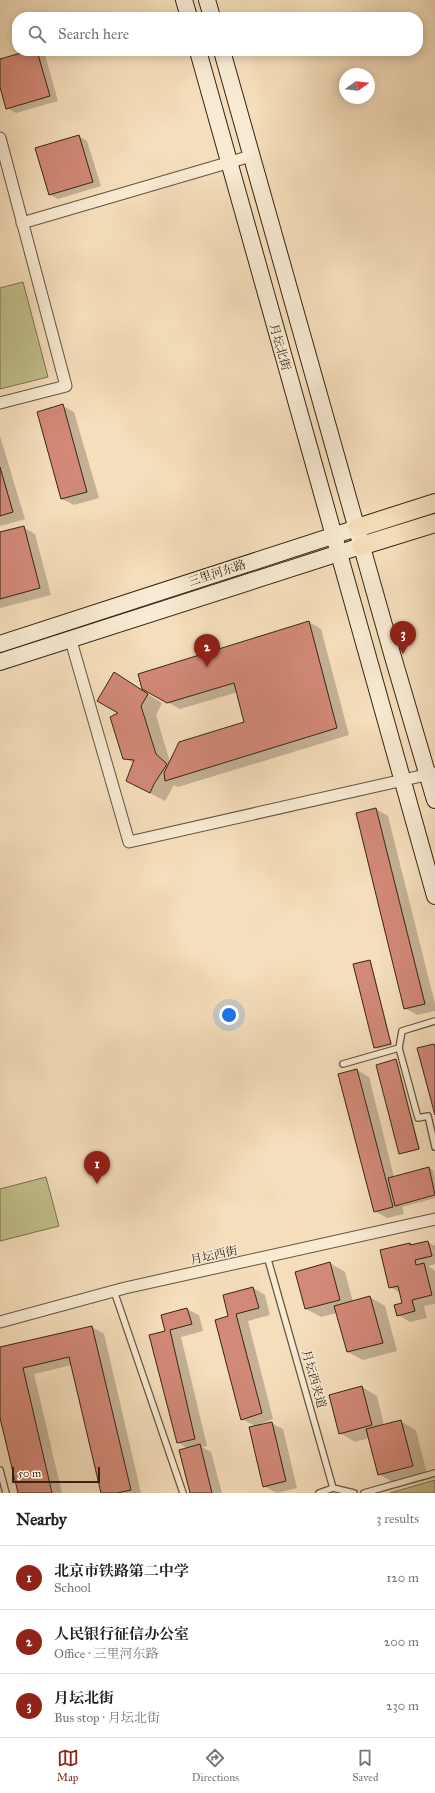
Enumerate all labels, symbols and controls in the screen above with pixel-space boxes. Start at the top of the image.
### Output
search box [12,12,423,56]
icon: search [26,23,48,45]
text: Search here [58,25,129,43]
north arrow [339,68,375,104]
street label: 月坛北街 [267,322,294,373]
street label: 三里河东路 [186,557,248,589]
pin: 3 [390,621,416,654]
pin: 2 [194,634,220,667]
your location [219,1005,239,1025]
pin: 1 [84,1151,110,1184]
street label: 月坛西街 [189,1243,240,1267]
street label: 月坛西夹道 [299,1348,329,1410]
scale bar [12,1465,100,1484]
text: 50 m [18,1467,41,1480]
text: Nearby [16,1509,67,1530]
text: 3 results [376,1511,419,1527]
text: 北京市铁路第二中学 [54,1562,189,1580]
text: 1 [26,1570,32,1586]
text: 120 m [386,1570,419,1586]
text: School [54,1580,91,1596]
text: 人民银行征信办公室 [54,1625,189,1643]
text: 2 [26,1634,32,1650]
text: 200 m [384,1634,419,1650]
text: Office · 三里河东路 [54,1646,159,1662]
text: 月坛北街 [54,1689,114,1707]
text: 3 [26,1698,32,1714]
text: 230 m [386,1698,419,1714]
text: Bus stop · 月坛北街 [54,1710,160,1726]
tab: Map [57,1747,79,1784]
tab: Directions [192,1747,239,1784]
tab: Saved [352,1747,378,1784]

